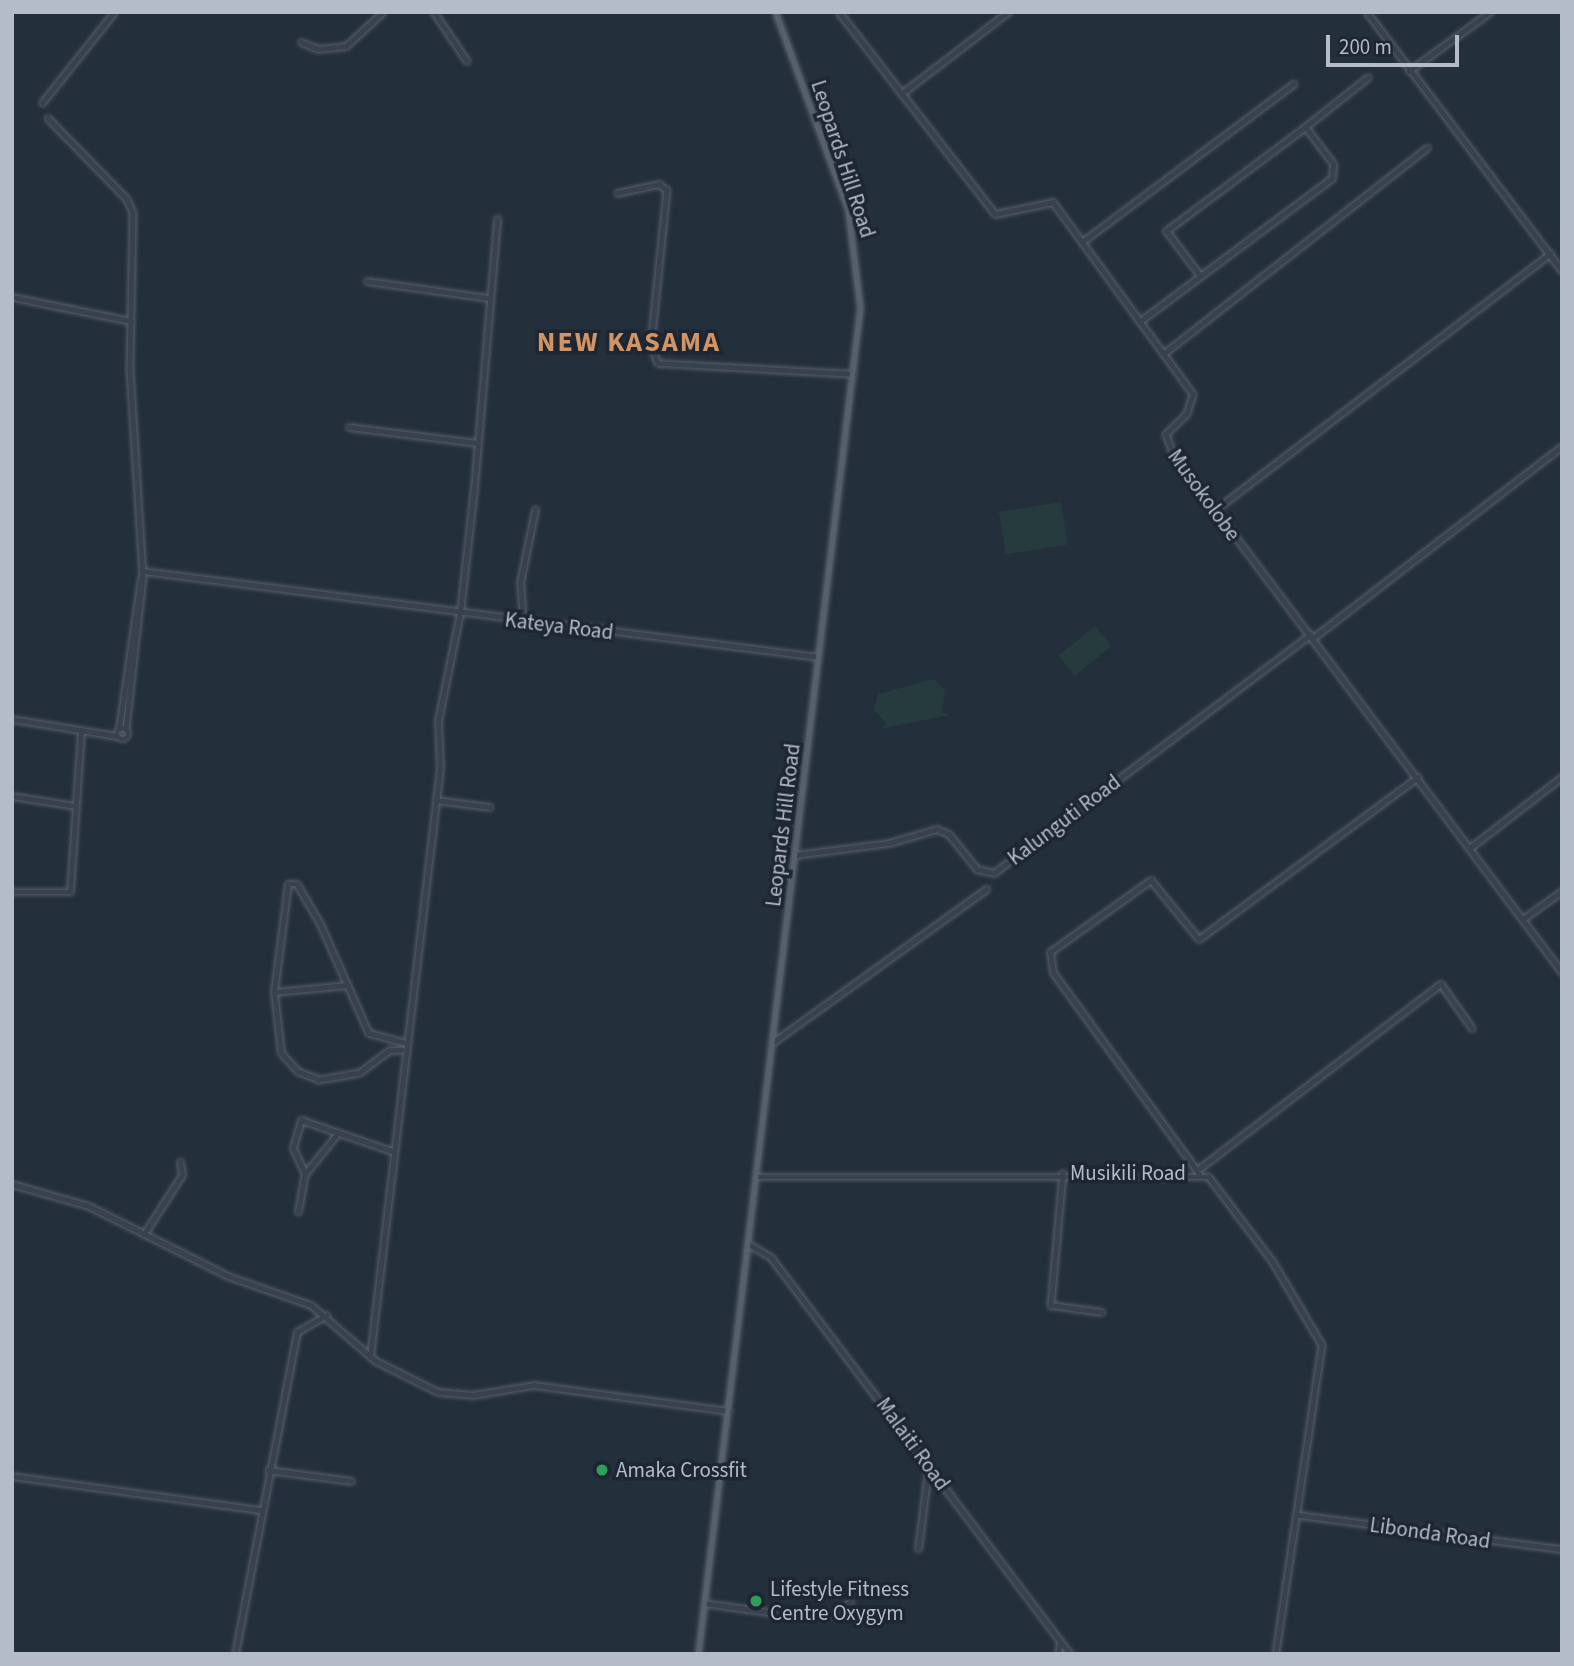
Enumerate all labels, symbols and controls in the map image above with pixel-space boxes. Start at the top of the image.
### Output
scale bar [1329,21,1462,65]
text: 200 m [1339,32,1392,62]
street label: Leopards Hill Road [806,77,880,241]
district label: NEW KASAMA [538,325,720,359]
street label: Musokolobe [1162,444,1246,546]
street label: Kateya Road [503,607,615,645]
street label: Leopards Hill Road [760,742,806,908]
street label: Kalunguti Road [1003,769,1125,871]
street label: Musikili Road [1070,1160,1186,1186]
street label: Malaiti Road [871,1393,955,1495]
place label: Amaka Crossfit [616,1457,747,1483]
marker: Amaka Crossfit [594,1462,610,1478]
street label: Libonda Road [1368,1512,1492,1554]
place label: Lifestyle Fitness Centre Oxygym [770,1576,909,1626]
marker: Lifestyle Fitness Centre Oxygym [748,1593,764,1609]

